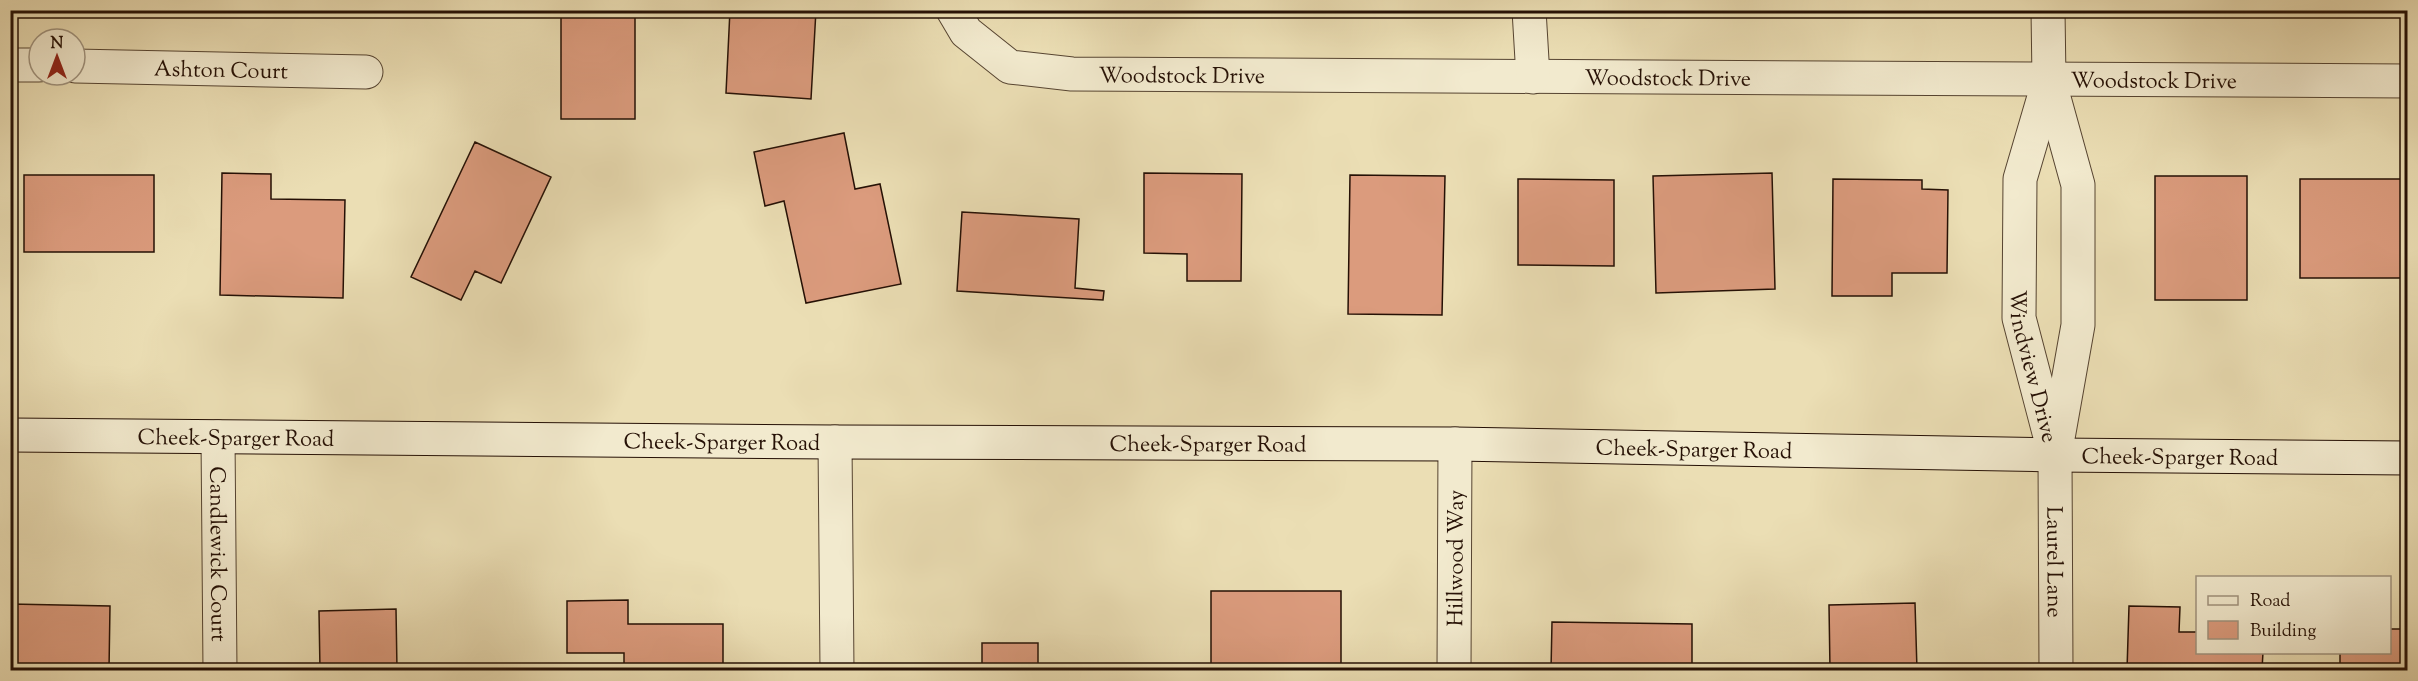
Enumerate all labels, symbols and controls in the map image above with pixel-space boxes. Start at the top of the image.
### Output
north arrow [27,27,87,87]
text: N [51,33,64,56]
street label: Ashton Court [154,55,289,89]
street label: Woodstock Drive [1098,61,1265,94]
street label: Woodstock Drive [1584,64,1751,97]
street label: Woodstock Drive [2070,66,2237,99]
street label: Windview Drive [2000,290,2064,447]
street label: Cheek-Sparger Road [137,423,334,457]
street label: Cheek-Sparger Road [623,427,820,461]
street label: Cheek-Sparger Road [1110,430,1306,463]
street label: Cheek-Sparger Road [1595,434,1793,469]
street label: Cheek-Sparger Road [2081,442,2278,476]
street label: Candlewick Court [199,466,233,642]
street label: Hillwood Way [1441,490,1474,626]
street label: Laurel Lane [2036,506,2069,618]
legend [2196,576,2391,654]
text: Road [2250,589,2290,615]
text: Building [2250,619,2316,645]

